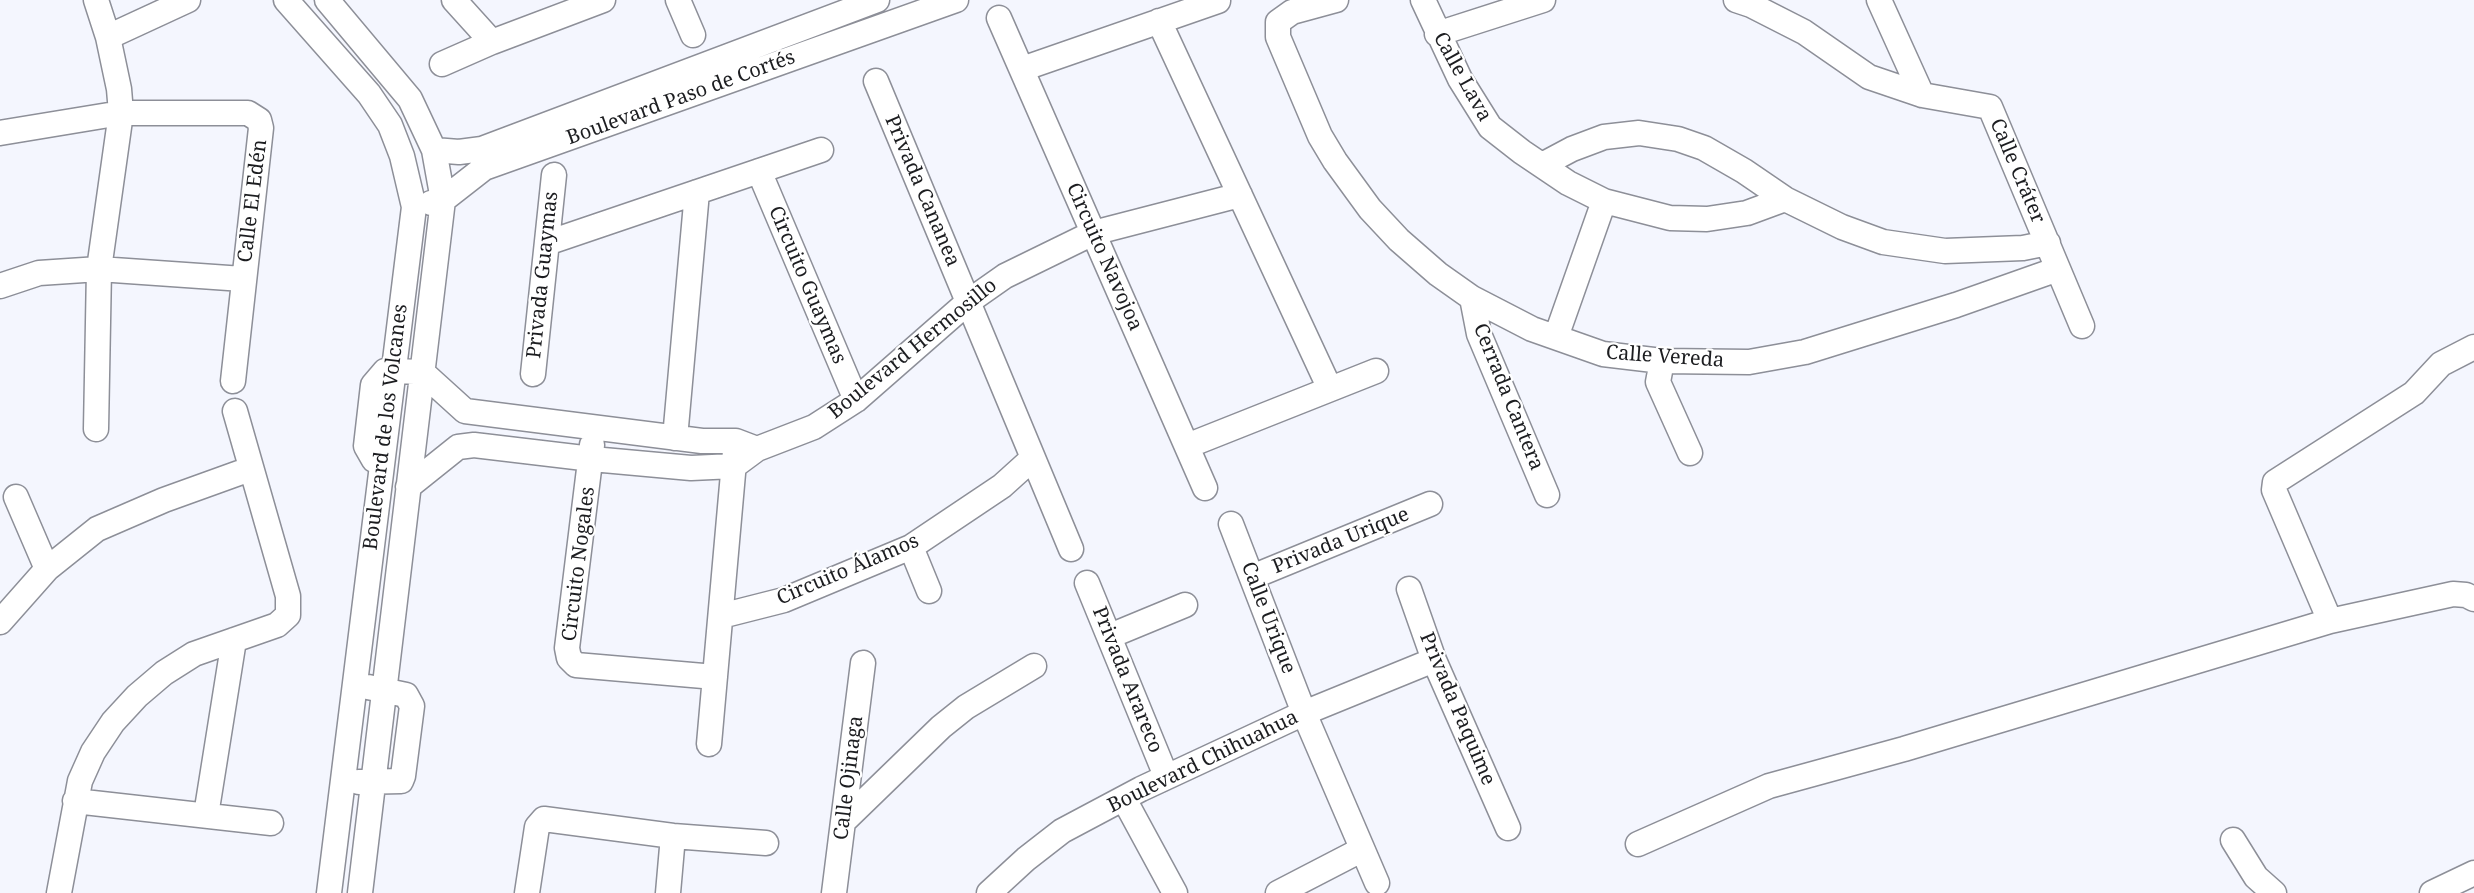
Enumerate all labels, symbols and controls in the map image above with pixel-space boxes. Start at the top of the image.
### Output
street label: Calle Lava [1428,28,1496,126]
street label: Boulevard Paso de Cortés [564,45,798,151]
street label: Privada Cananea [879,112,965,270]
street label: Calle Cráter [1984,115,2050,227]
street label: Calle El Edén [234,138,272,264]
street label: Circuito Navojoa [1061,179,1147,335]
street label: Privada Guaymas [522,190,564,360]
street label: Circuito Guaymas [763,202,851,368]
street label: Boulevard Hermosillo [824,274,1002,424]
street label: Boulevard de los Volcanes [359,303,413,551]
street label: Cerrada Cantera [1468,320,1548,474]
street label: Calle Vereda [1605,341,1725,373]
street label: Circuito Nogales [558,485,600,643]
street label: Privada Urique [1269,503,1413,579]
street label: Circuito Álamos [773,529,923,611]
street label: Calle Urique [1236,559,1300,677]
street label: Privada Arareco [1087,603,1167,757]
street label: Privada Paquime [1414,629,1500,789]
street label: Boulevard Chihuahua [1104,705,1302,819]
street label: Calle Ojinaga [829,714,869,842]

